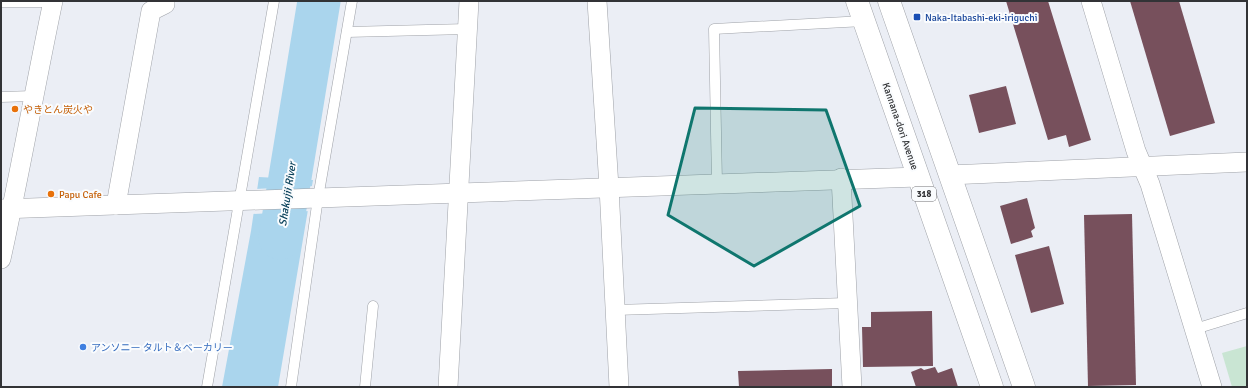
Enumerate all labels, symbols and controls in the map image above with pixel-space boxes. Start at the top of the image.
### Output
marker: Naka-Itabashi-eki-iriguchi [912,12,922,22]
place label: Naka-Itabashi-eki-iriguchi [925,12,1037,24]
street label: Kannana-dori Avenue [879,81,921,172]
marker: やきとん炭火や [10,104,20,114]
place label: やきとん炭火や [23,104,93,116]
water label: Shakujii River [276,159,299,227]
road number: 318 [912,187,936,201]
marker: Papu Cafe [46,189,56,199]
place label: Papu Cafe [59,189,102,201]
marker: アンソニー タルト＆ベーカリー [78,342,88,352]
place label: アンソニー タルト＆ベーカリー [91,342,233,354]

